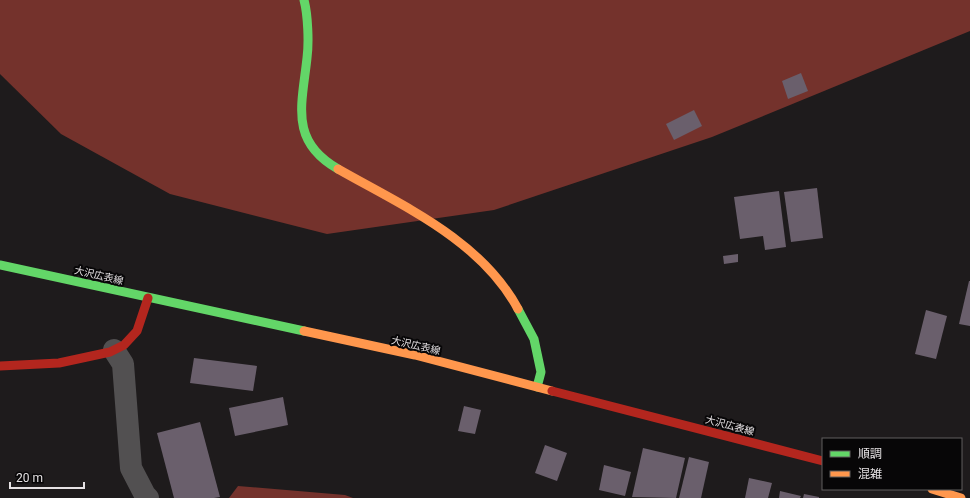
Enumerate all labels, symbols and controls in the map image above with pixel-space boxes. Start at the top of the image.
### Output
street label: 大沢広表線 [73,265,124,286]
street label: 大沢広表線 [390,335,441,356]
street label: 大沢広表線 [704,414,755,437]
legend [822,438,962,490]
text: 順調 [858,447,882,461]
scale bar [10,464,84,490]
text: 混雑 [858,467,882,481]
text: 20 m [16,471,43,485]

